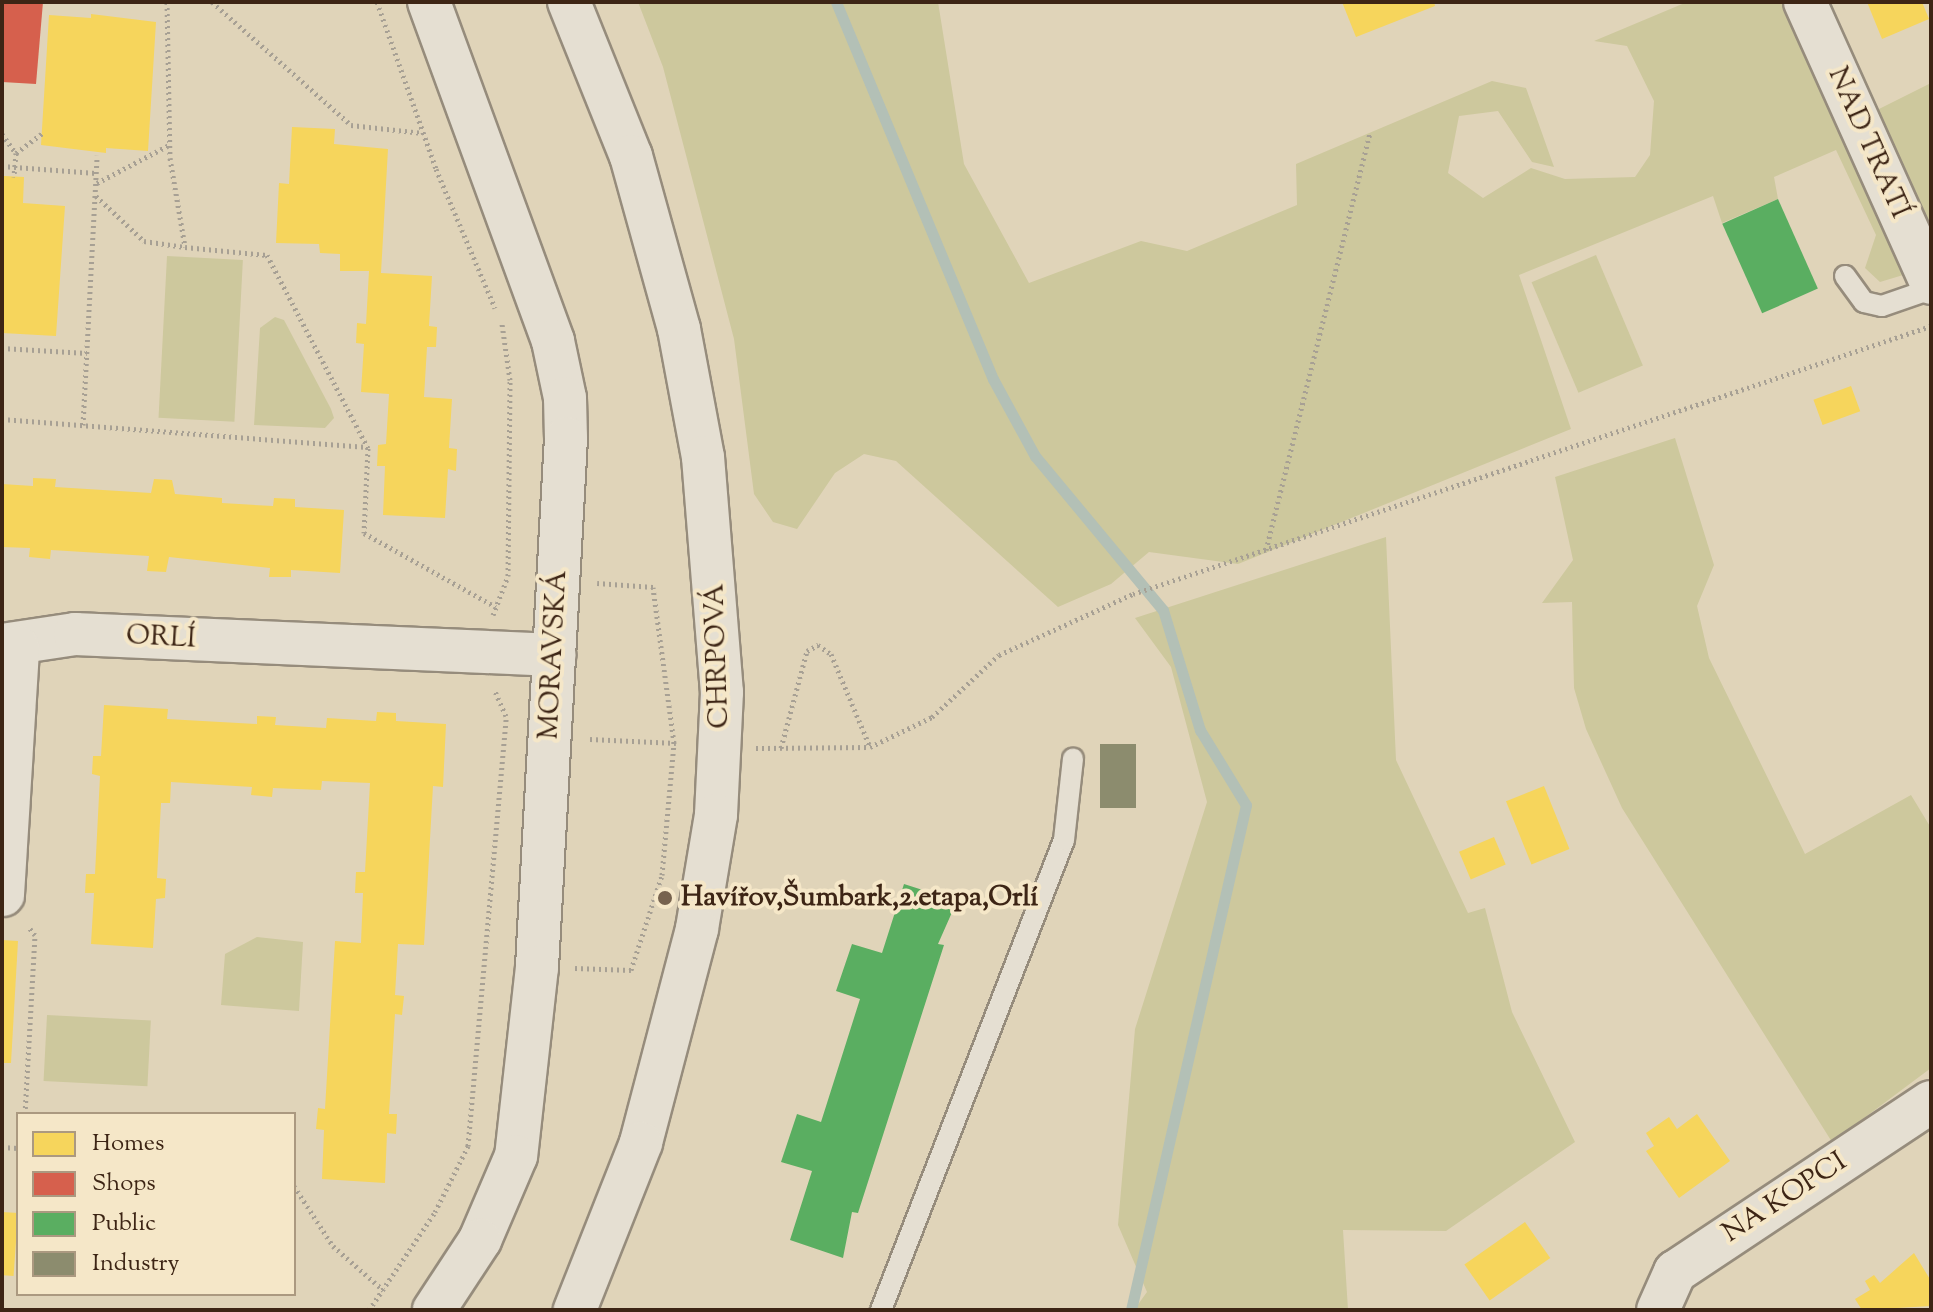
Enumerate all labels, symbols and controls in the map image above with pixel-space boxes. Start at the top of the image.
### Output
street label: NAD TRATÍ [1820,62,1916,224]
street label: MORAVSKÁ [533,569,575,741]
street label: CHRPOVÁ [699,583,737,729]
street label: ORLÍ [125,619,197,657]
place label: Havířov,Šumbark,2.etapa,Orlí [681,881,1038,915]
marker: Havířov,Šumbark,2.etapa,Orlí [656,889,674,907]
legend [16,1112,296,1296]
text: Homes [92,1127,164,1161]
street label: NA KOPCI [1717,1145,1853,1251]
text: Shops [92,1167,156,1201]
text: Public [92,1207,156,1241]
text: Industry [92,1247,180,1281]

